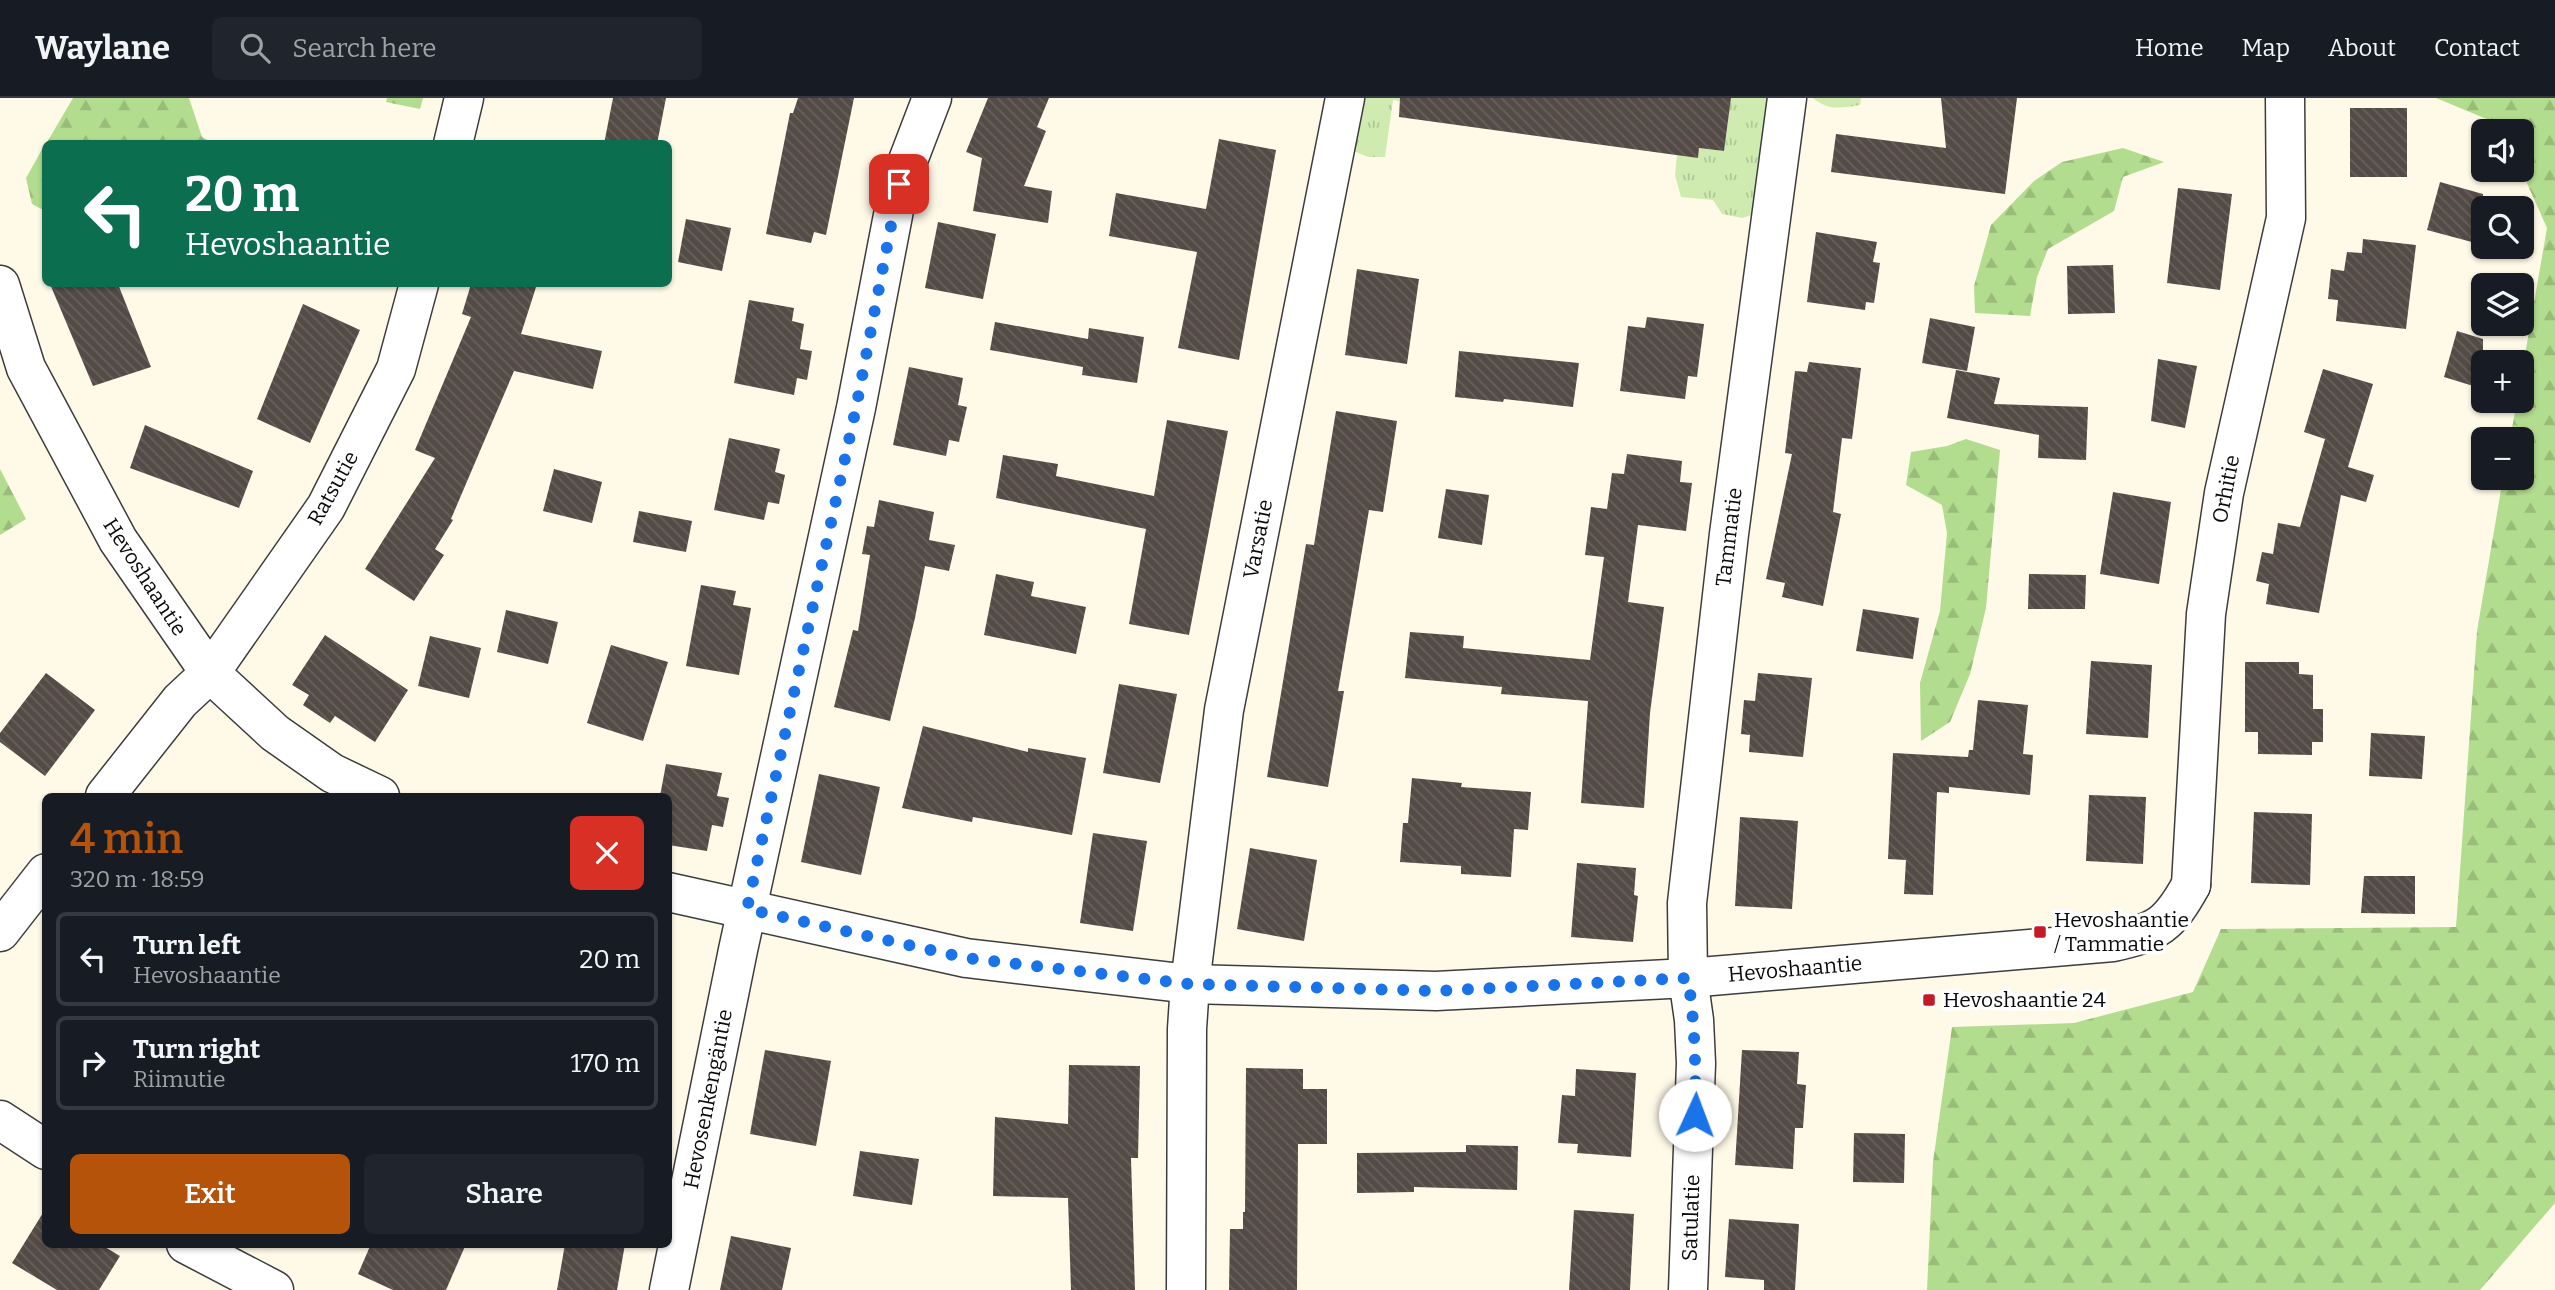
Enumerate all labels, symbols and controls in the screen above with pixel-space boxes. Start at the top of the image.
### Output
search box [212,17,702,80]
text: Waylane [35,28,170,68]
icon: search [236,29,274,67]
text: Search here [292,33,437,64]
text: Home [2135,34,2204,62]
text: Map [2242,34,2290,62]
text: About [2328,34,2396,62]
text: Contact [2434,34,2520,62]
map controls [2471,119,2534,490]
button: sound [2471,119,2534,182]
pin [869,154,929,214]
text: 20 m [185,165,299,224]
icon: arrive [880,165,918,203]
icon: left [70,168,161,259]
button: search [2471,196,2534,259]
text: Hevoshaantie [185,225,391,263]
button: layers [2471,273,2534,336]
button: + [2471,350,2534,413]
button: − [2471,427,2534,490]
street label: Ratsutie [302,446,364,530]
street label: Orhitie [2207,453,2245,525]
street label: Tammatie [1710,486,1748,588]
street label: Varsatie [1238,497,1278,581]
street label: Hevoshaantie [97,513,193,641]
text: 4 min [70,814,183,864]
button: close [570,816,644,890]
text: 320 m · 18:59 [70,865,205,893]
place label: Hevoshaantie / Tammatie [2054,907,2189,957]
marker: Hevoshaantie / Tammatie [2032,924,2048,940]
text: Turn left [133,930,241,961]
icon: left [74,940,112,978]
text: 20 m [579,944,640,975]
street label: Hevoshaantie [1727,950,1863,988]
text: Hevoshaantie [133,961,281,989]
place label: Hevoshaantie 24 [1943,987,2106,1013]
marker: Hevoshaantie 24 [1921,992,1937,1008]
street label: Hevosenkengäntie [678,1007,738,1191]
text: Turn right [133,1034,260,1065]
icon: right [74,1044,112,1082]
text: 170 m [570,1048,640,1079]
text: Riimutie [133,1065,226,1093]
position arrow [1658,1078,1732,1152]
button: Exit [70,1154,350,1234]
button: Share [364,1154,644,1234]
street label: Satulatie [1676,1174,1706,1262]

